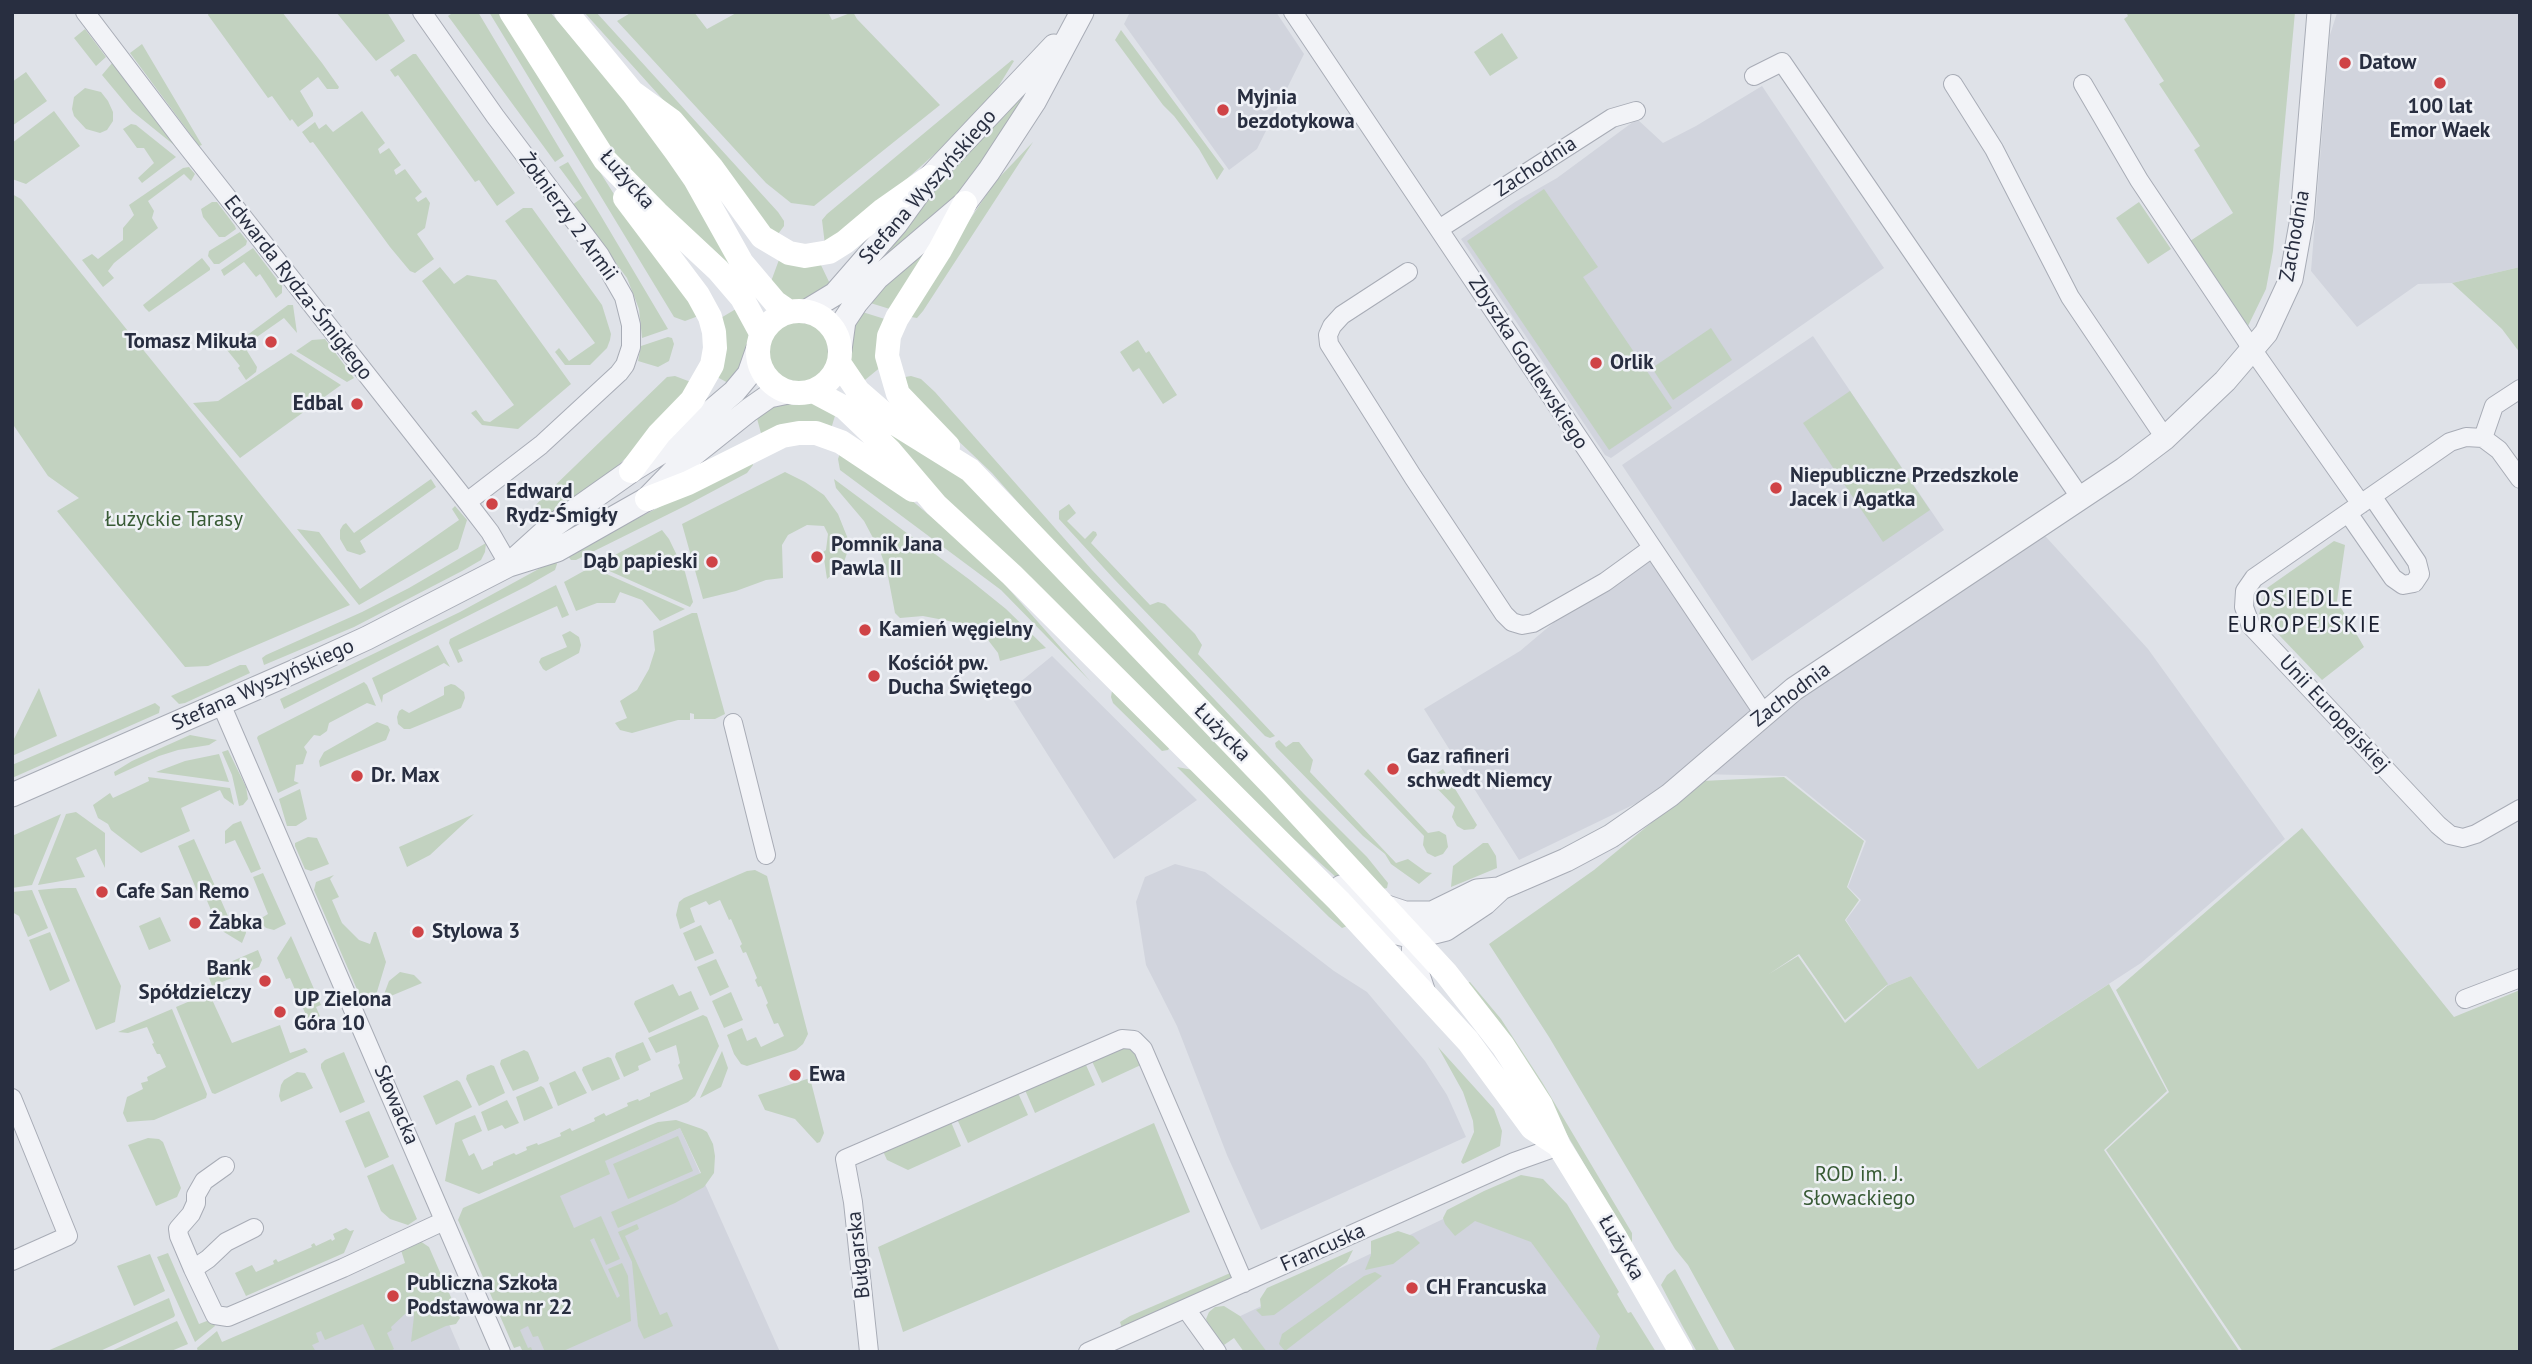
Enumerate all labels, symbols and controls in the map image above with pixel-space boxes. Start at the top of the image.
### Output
place label: Datow [2359,50,2416,76]
marker: Datow [2337,55,2353,71]
marker: 100 lat Emor Waek [2432,75,2448,91]
place label: Myjnia bezdotykowa [1237,85,1355,135]
place label: 100 lat Emor Waek [2390,94,2490,144]
marker: Myjnia bezdotykowa [1215,102,1231,118]
street label: Stefana Wyszyńskiego [854,104,1002,270]
street label: Zachodnia [1490,131,1582,203]
street label: Łużycka [594,145,660,215]
street label: Żołnierzy 2 Armii [513,148,623,286]
street label: Zachodnia [2275,188,2315,284]
street label: Edwarda Rydza-Śmigłego [218,191,378,385]
street label: Zbyszka Godlewskiego [1463,272,1593,454]
place label: Tomasz Mikuła [124,329,257,355]
marker: Tomasz Mikuła [263,334,279,350]
place label: Orlik [1610,350,1654,376]
marker: Orlik [1588,355,1604,371]
place label: Edbal [293,391,343,417]
marker: Edbal [349,396,365,412]
place label: Niepubliczne Przedszkole Jacek i Agatka [1790,463,2019,513]
place label: Edward Rydz-Śmigły [506,479,618,529]
marker: Niepubliczne Przedszkole Jacek i Agatka [1768,480,1784,496]
marker: Edward Rydz-Śmigły [484,496,500,512]
park label: Łużyckie Tarasy [105,507,243,533]
place label: Pomnik Jana Pawla II [831,532,942,582]
place label: Dąb papieski [583,549,698,575]
marker: Pomnik Jana Pawla II [809,549,825,565]
marker: Dąb papieski [704,554,720,570]
district label: OSIEDLE EUROPEJSKIE [2229,585,2381,639]
place label: Kamień węgielny [879,617,1033,643]
marker: Kamień węgielny [857,622,873,638]
street label: Stefana Wyszyńskiego [168,633,358,737]
street label: Unii Europejskiej [2273,650,2395,778]
place label: Kościół pw. Ducha Świętego [888,651,1032,701]
street label: Zachodnia [1747,657,1835,733]
marker: Kościół pw. Ducha Świętego [866,668,882,684]
street label: Łużycka [1188,699,1256,767]
place label: Gaz rafineri schwedt Niemcy [1407,744,1552,794]
marker: Gaz rafineri schwedt Niemcy [1385,761,1401,777]
place label: Dr. Max [371,763,439,789]
marker: Dr. Max [349,768,365,784]
place label: Cafe San Remo [116,879,249,905]
marker: Cafe San Remo [94,884,110,900]
place label: Żabka [209,910,262,936]
marker: Żabka [187,915,203,931]
place label: Stylowa 3 [432,919,520,945]
marker: Stylowa 3 [410,924,426,940]
place label: Bank Spółdzielczy [139,956,251,1006]
marker: Bank Spółdzielczy [257,973,273,989]
place label: UP Zielona Góra 10 [294,987,391,1037]
marker: UP Zielona Góra 10 [272,1004,288,1020]
street label: Słowacka [368,1061,424,1149]
place label: Ewa [809,1062,846,1088]
marker: Ewa [787,1067,803,1083]
park label: ROD im. J. Słowackiego [1803,1162,1915,1212]
street label: Bułgarska [842,1210,876,1300]
street label: Łużycka [1592,1211,1650,1285]
street label: Francuska [1277,1218,1369,1278]
place label: Publiczna Szkoła Podstawowa nr 22 [407,1271,572,1321]
place label: CH Francuska [1426,1275,1547,1301]
marker: CH Francuska [1404,1280,1420,1296]
marker: Publiczna Szkoła Podstawowa nr 22 [385,1288,401,1304]

